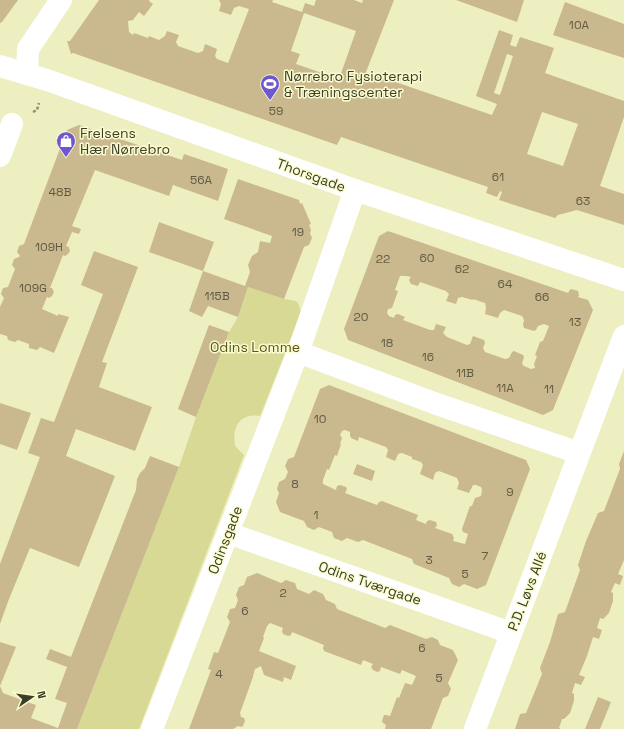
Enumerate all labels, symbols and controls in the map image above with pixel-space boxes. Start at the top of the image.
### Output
house number: 10A [569,17,590,33]
place label: Nørrebro Fysioterapi & Træningscenter [284,67,422,101]
sports icon: Nørrebro Fysioterapi & Træningscenter [259,73,281,101]
house number: 59 [269,103,283,119]
place label: Frelsens Hær Nørrebro [80,124,170,158]
shop icon: Frelsens Hær Nørrebro [55,130,77,158]
street label: Thorsgade [274,154,348,196]
house number: 61 [492,169,504,185]
house number: 56A [190,172,212,188]
house number: 48B [49,184,72,200]
house number: 63 [576,193,590,209]
house number: 19 [292,224,304,240]
house number: 109H [35,239,63,255]
house number: 60 [419,250,435,266]
house number: 22 [376,251,390,267]
house number: 62 [455,261,469,277]
house number: 64 [498,276,513,292]
house number: 109G [19,280,47,296]
house number: 115B [204,288,230,304]
house number: 66 [535,289,549,305]
house number: 20 [354,309,368,325]
house number: 13 [569,314,581,330]
house number: 18 [381,335,393,351]
park label: Odins Lomme [210,338,300,356]
house number: 16 [422,349,434,365]
house number: 11B [456,365,474,381]
house number: 11A [496,380,514,396]
house number: 11 [544,381,554,397]
house number: 10 [314,411,326,427]
house number: 8 [291,476,299,492]
house number: 9 [506,484,514,500]
street label: Odinsgade [204,503,246,577]
house number: 1 [313,507,319,523]
house number: 7 [482,548,489,564]
street label: P.D. Løvs Allé [504,549,550,633]
house number: 3 [425,552,433,568]
street label: Odins Tværgade [316,557,424,609]
house number: 5 [461,566,469,582]
house number: 2 [279,585,287,601]
house number: 6 [241,603,249,619]
house number: 6 [418,640,426,656]
house number: 4 [215,666,223,682]
house number: 5 [435,670,443,686]
north arrow [12,677,52,717]
text: N [34,690,49,700]

